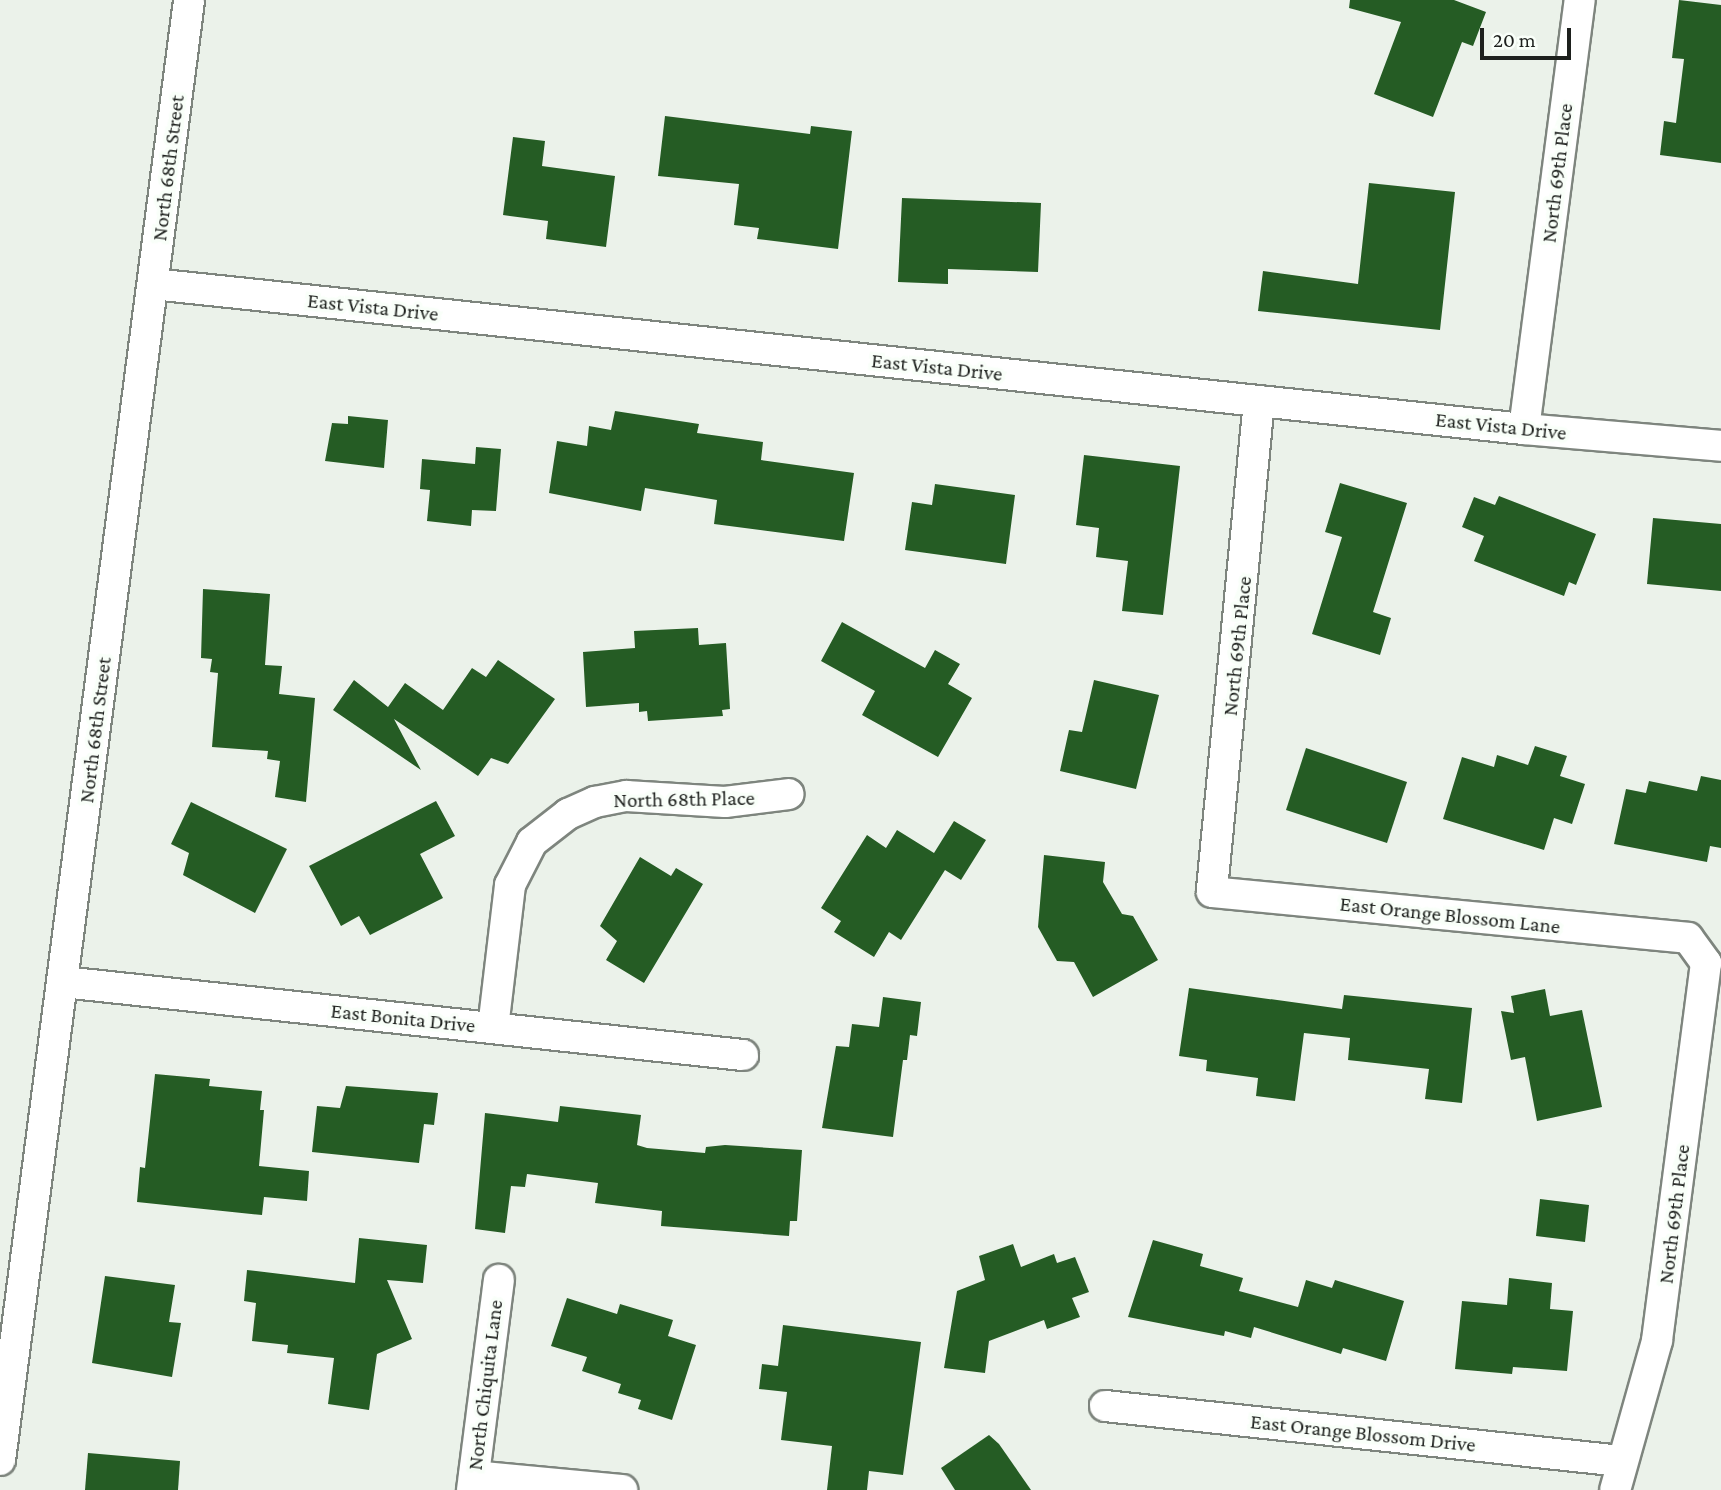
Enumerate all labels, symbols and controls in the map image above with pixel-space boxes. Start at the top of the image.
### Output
scale bar [1483,14,1574,58]
text: 20 m [1493,28,1536,52]
street label: North 68th Street [147,94,189,242]
street label: North 69th Place [1536,102,1578,244]
street label: East Vista Drive [306,288,440,326]
street label: East Vista Drive [870,348,1004,386]
street label: East Vista Drive [1434,407,1568,445]
street label: North 69th Place [1217,575,1257,717]
street label: North 68th Street [74,656,116,804]
street label: North 68th Place [613,785,755,813]
street label: East Orange Blossom Lane [1339,891,1561,939]
street label: East Bonita Drive [330,998,476,1038]
street label: North 69th Place [1653,1143,1695,1285]
street label: North Chiquita Lane [462,1298,508,1472]
street label: East Orange Blossom Drive [1249,1409,1477,1457]

